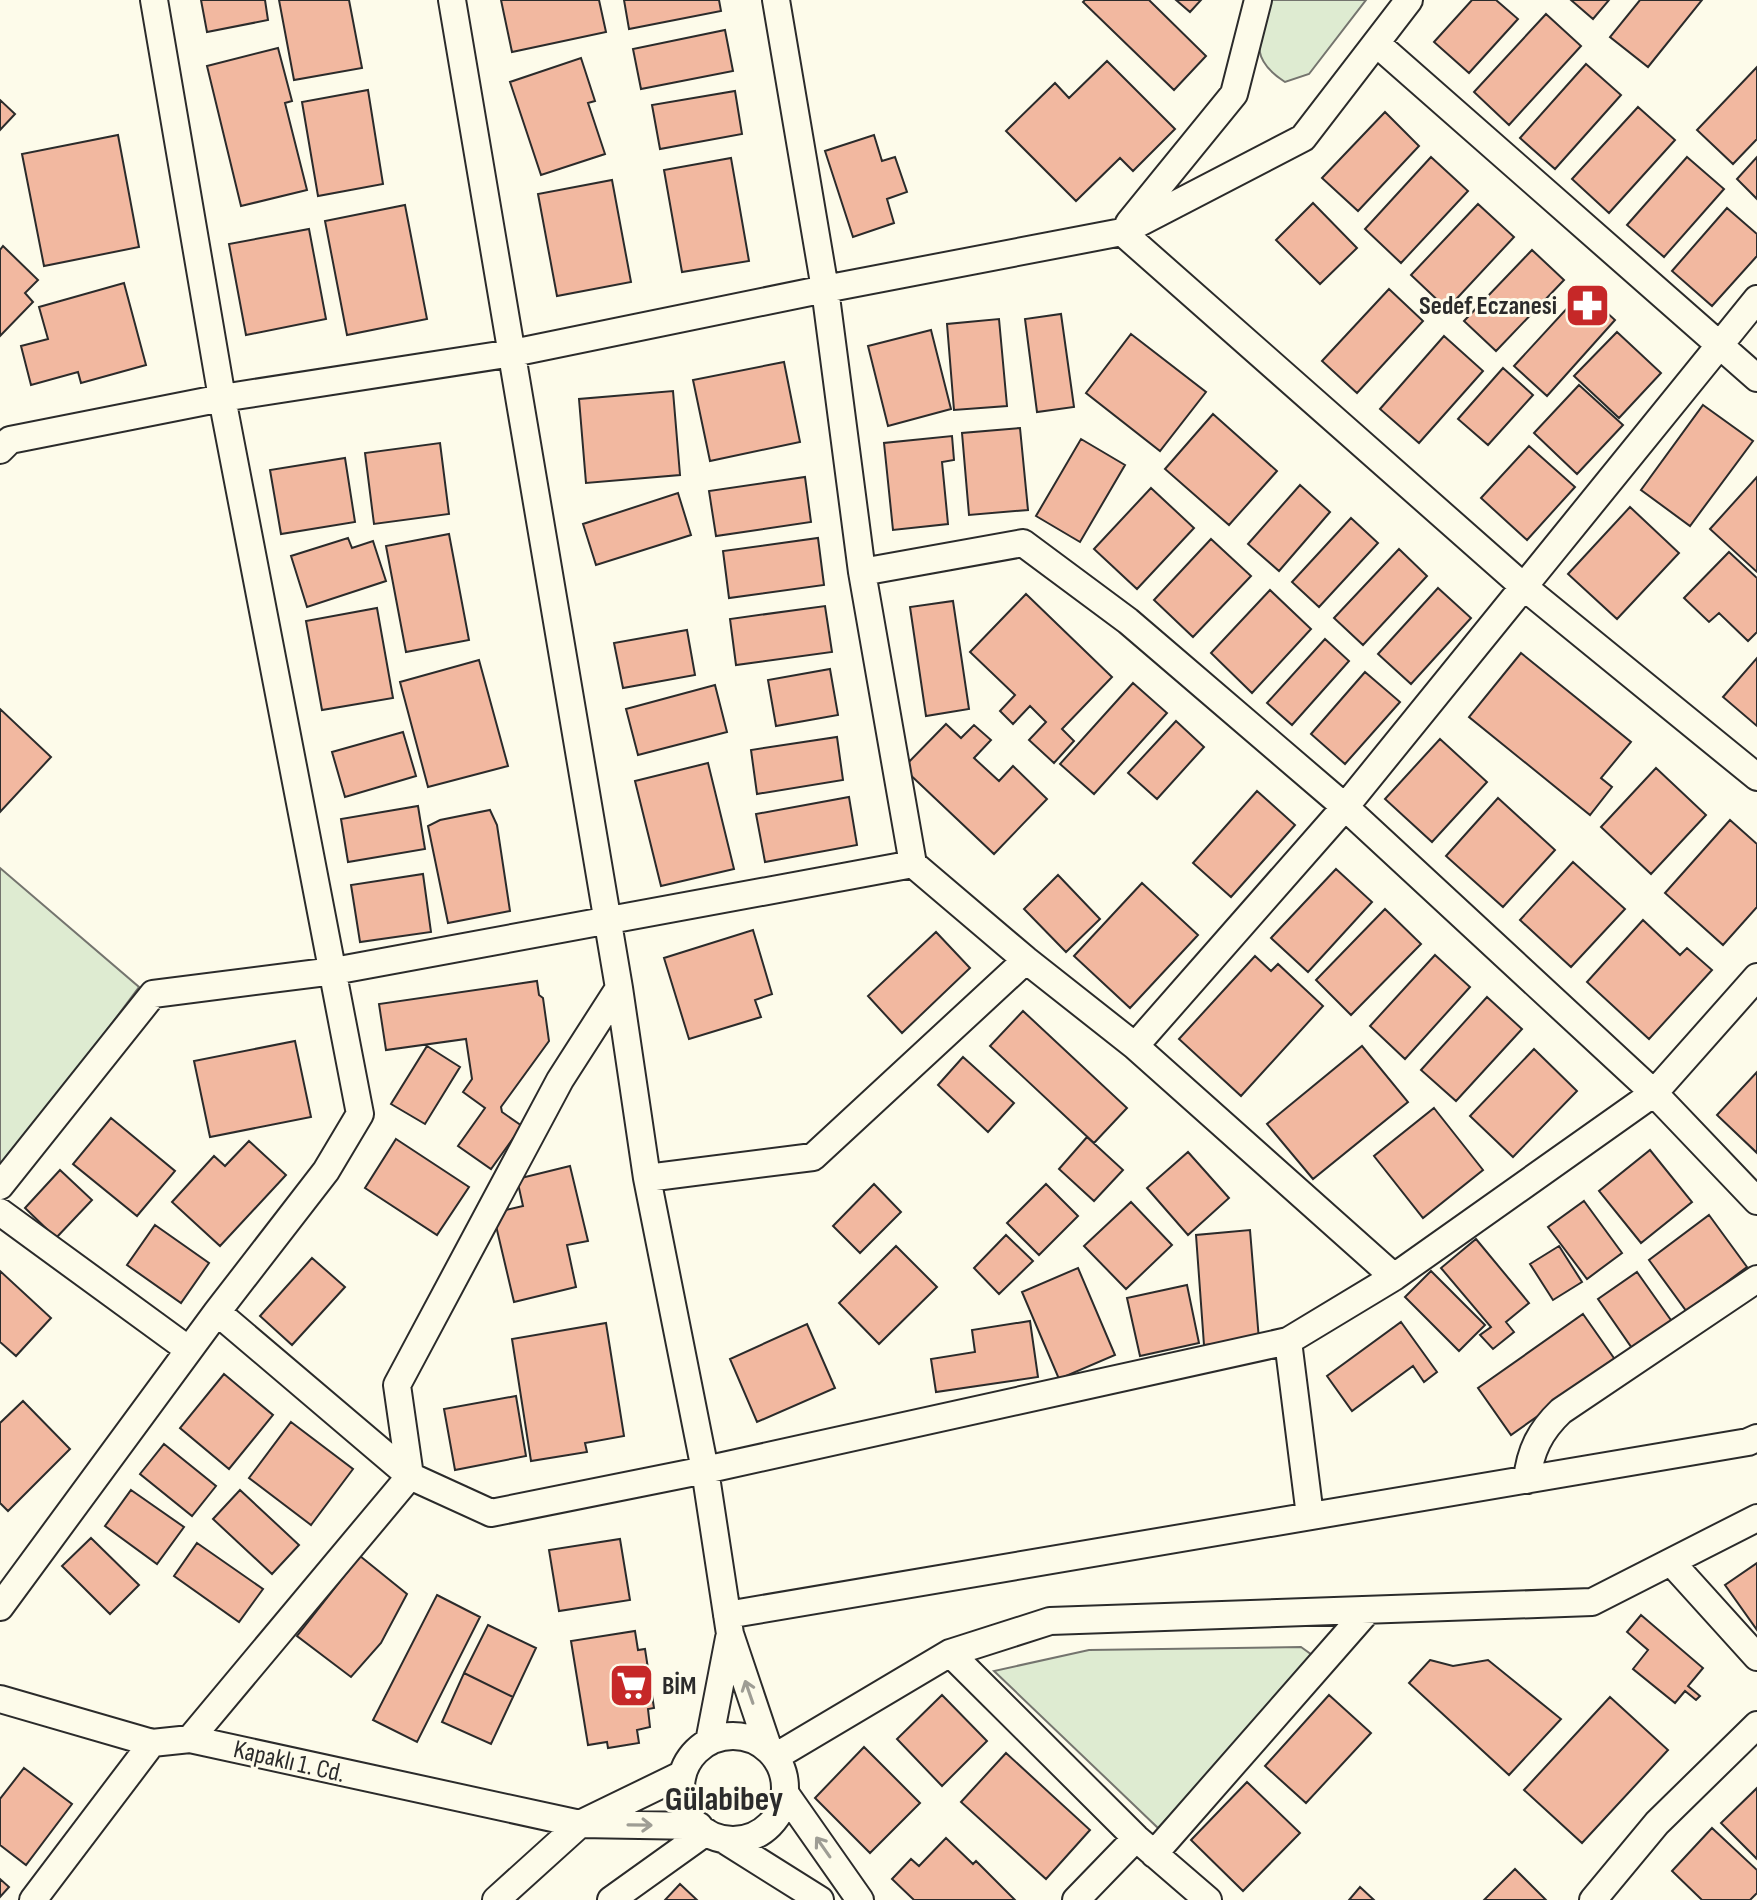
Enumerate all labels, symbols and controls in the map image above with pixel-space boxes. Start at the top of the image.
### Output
pharmacy icon: Sedef Eczanesi [1564,282,1612,330]
place label: Sedef Eczanesi [1419,291,1557,322]
supermarket icon: BİM [607,1662,655,1710]
place label: BİM [662,1671,697,1702]
one-way arrow [741,1680,756,1705]
street label: Kapaklı 1. Cd. [230,1734,348,1790]
district label: Gülabibey [665,1779,783,1820]
one-way arrow [626,1817,653,1833]
one-way arrow [815,1836,831,1858]

